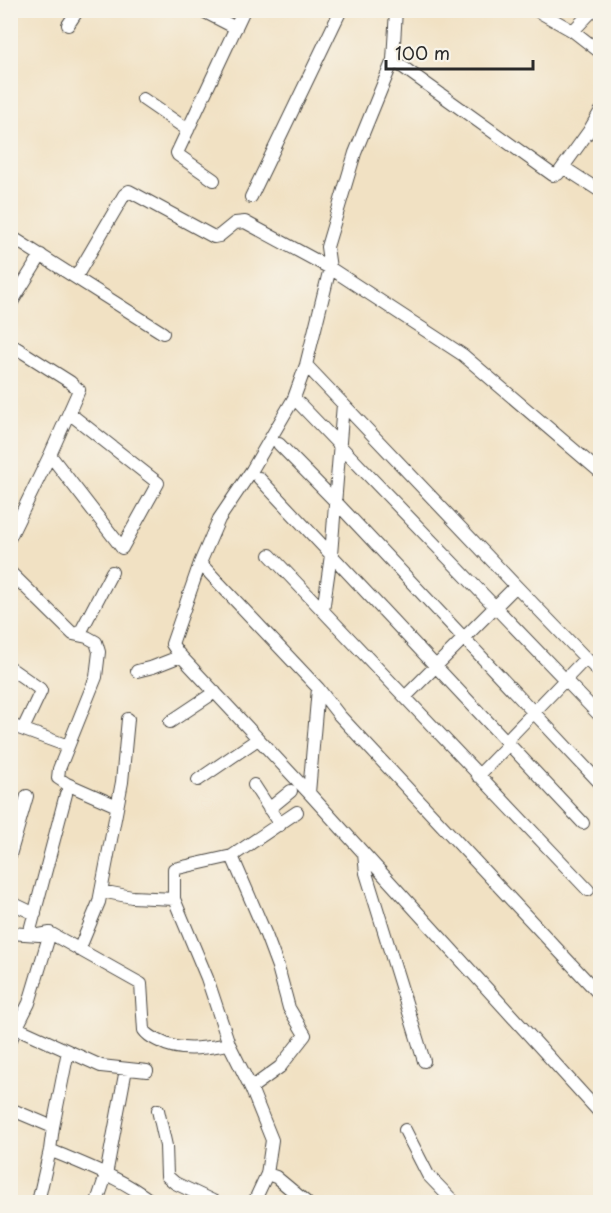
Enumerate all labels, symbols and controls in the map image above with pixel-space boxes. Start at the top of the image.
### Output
scale bar [386,33,533,71]
text: 100 m [395,39,450,66]

